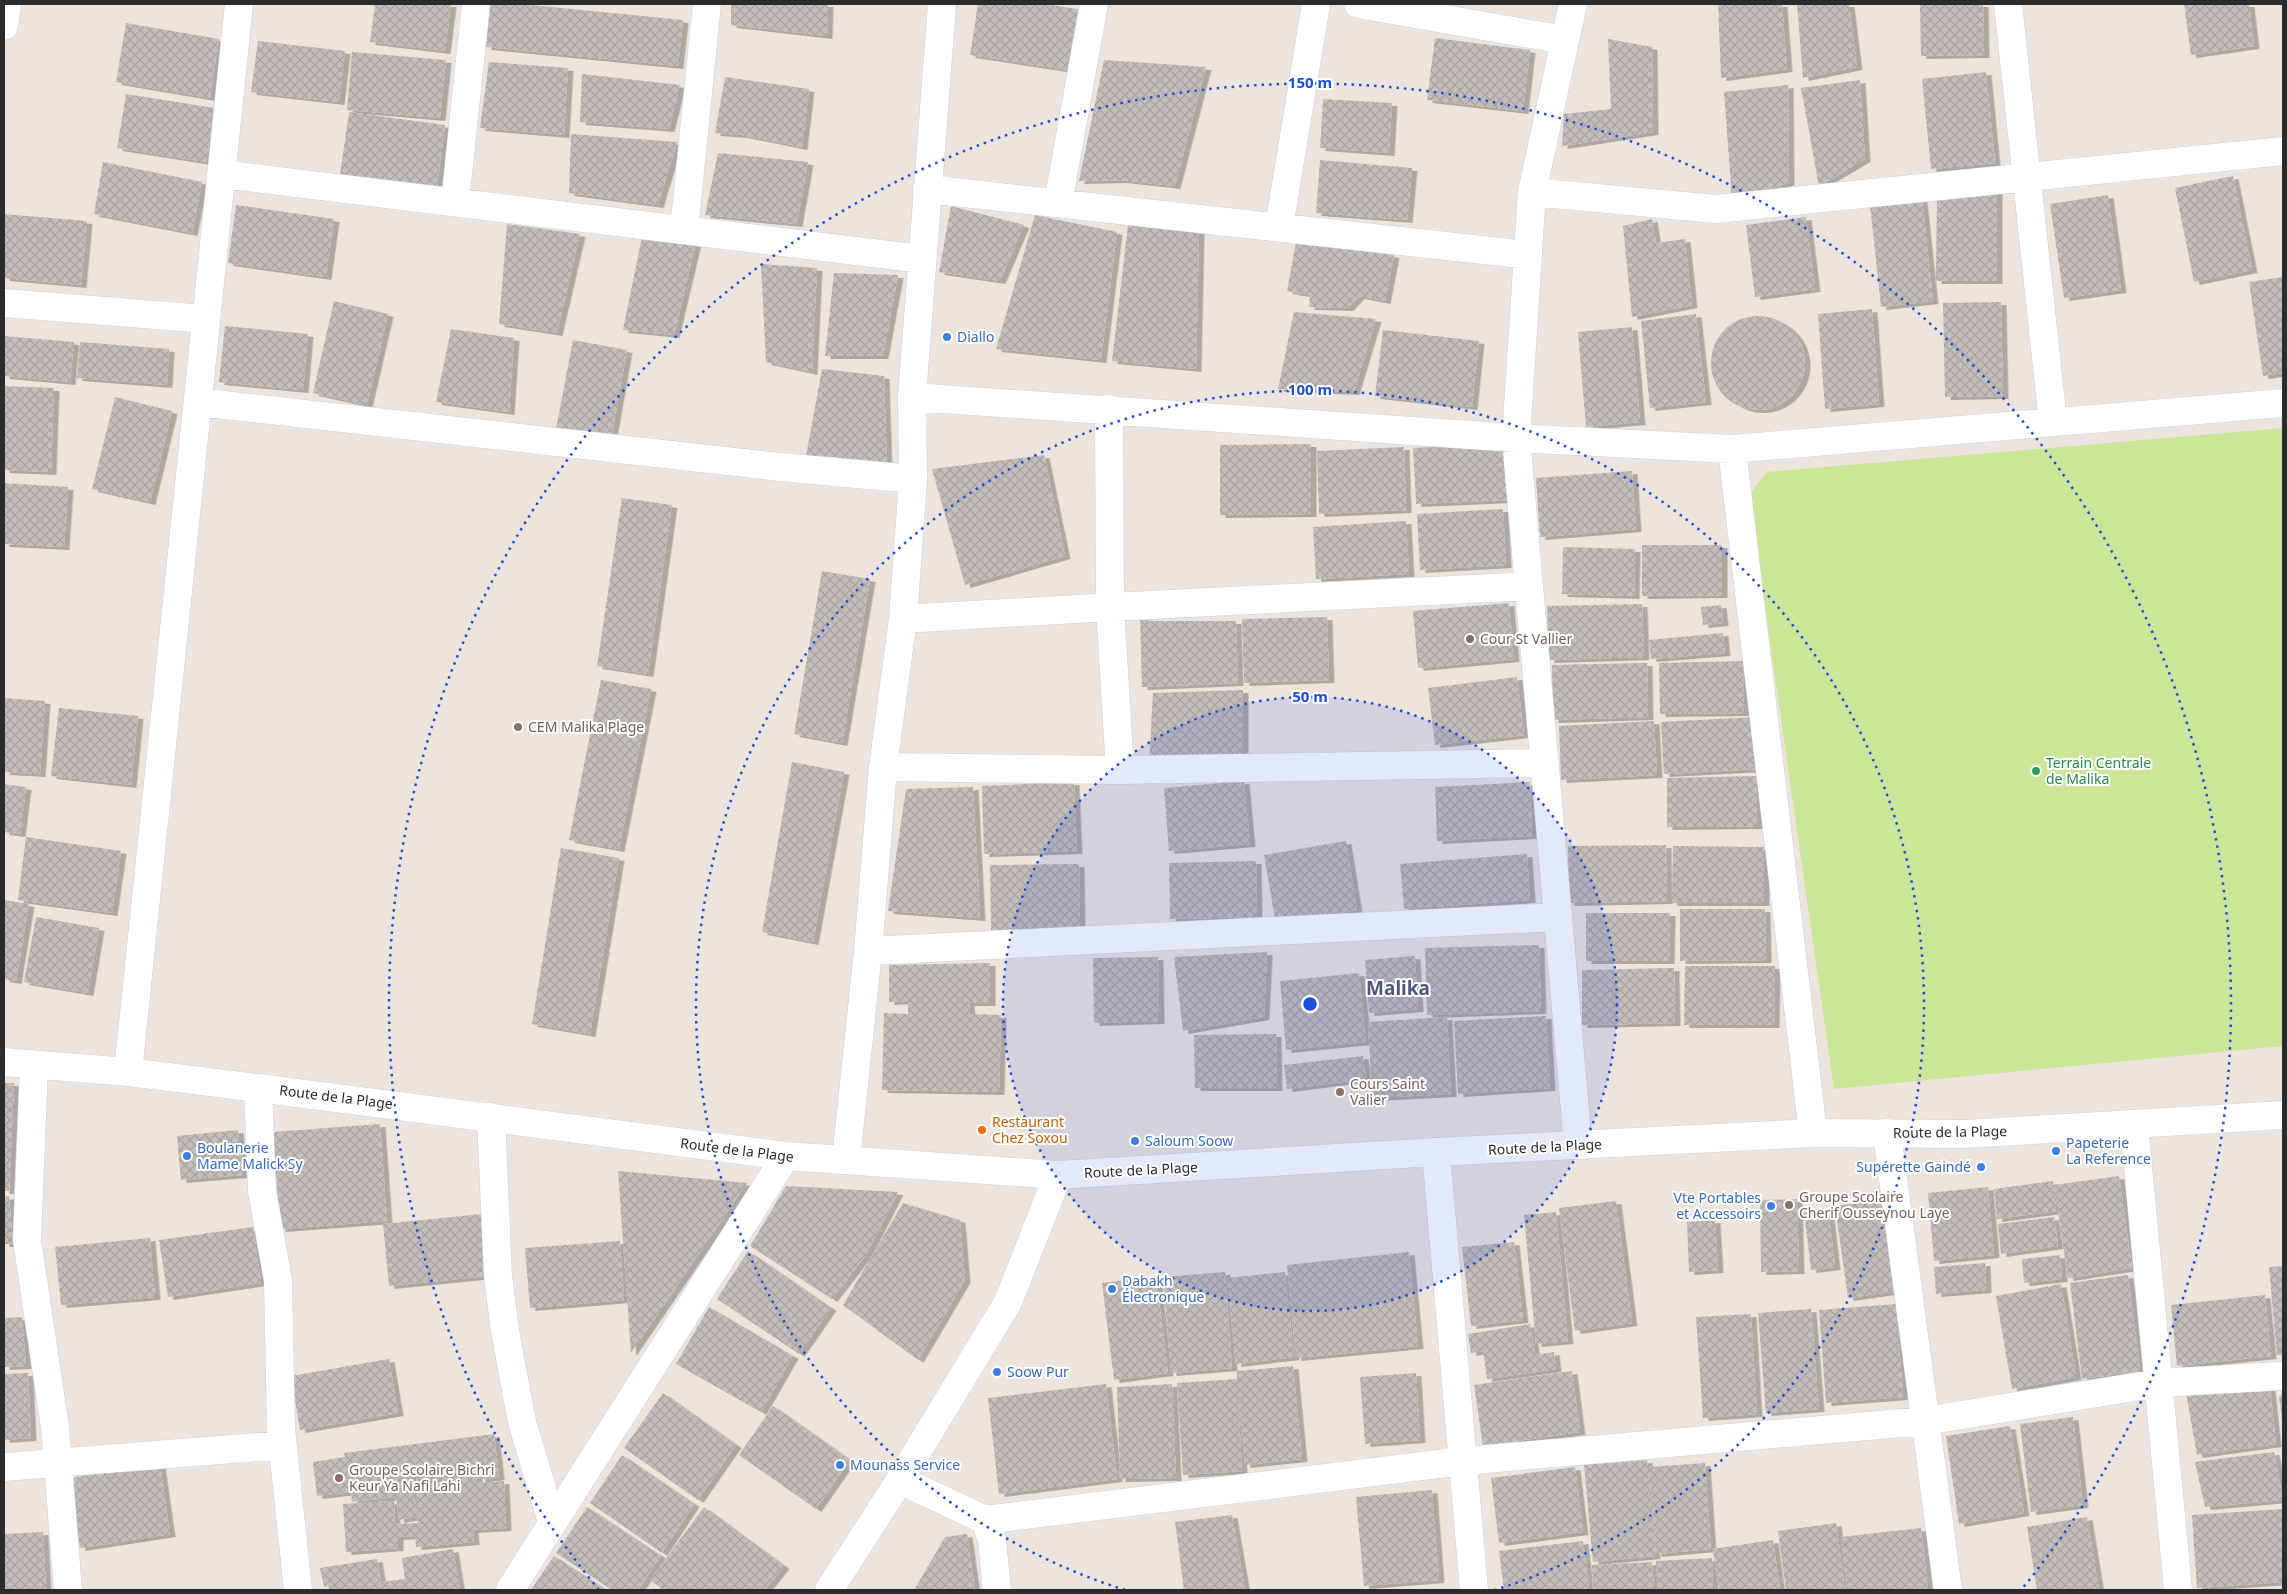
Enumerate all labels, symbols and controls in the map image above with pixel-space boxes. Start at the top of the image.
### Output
text: 150 m [1288,72,1332,92]
place label: Diallo [957,327,994,346]
marker: Diallo [941,331,953,343]
text: 100 m [1288,379,1332,399]
place label: Cour St Vallier [1480,629,1572,648]
marker: Cour St Vallier [1464,633,1476,645]
text: 50 m [1292,686,1328,706]
place label: CEM Malika Plage [528,717,644,736]
marker: CEM Malika Plage [512,721,524,733]
place label: Terrain Centrale de Malika [2046,753,2151,788]
marker: Terrain Centrale de Malika [2030,765,2042,777]
district label: Malika [1366,975,1430,1001]
centre of rings [1301,995,1319,1013]
place label: Cours Saint Valier [1350,1074,1425,1109]
street label: Route de la Plage [278,1080,394,1113]
marker: Cours Saint Valier [1334,1086,1346,1098]
place label: Restaurant Chez Soxou [992,1112,1068,1147]
street label: Route de la Plage [1893,1121,2007,1142]
marker: Restaurant Chez Soxou [976,1124,988,1136]
place label: Saloum Soow [1145,1131,1233,1150]
street label: Route de la Plage [679,1133,795,1166]
place label: Papeterie La Reference [2066,1133,2151,1168]
street label: Route de la Plage [1487,1134,1603,1159]
marker: Saloum Soow [1129,1135,1141,1147]
place label: Boulanerie Mame Malick Sy [197,1138,303,1173]
marker: Papeterie La Reference [2050,1145,2062,1157]
marker: Boulanerie Mame Malick Sy [181,1150,193,1162]
street label: Route de la Plage [1083,1157,1199,1182]
place label: Supérette Gaindé [1856,1157,1971,1176]
marker: Supérette Gaindé [1975,1161,1987,1173]
place label: Groupe Scolaire Cherif Ousseynou Laye [1799,1187,1950,1222]
place label: Vte Portables et Accessoirs [1674,1188,1761,1223]
marker: Groupe Scolaire Cherif Ousseynou Laye [1783,1199,1795,1211]
marker: Vte Portables et Accessoirs [1765,1200,1777,1212]
place label: Dabakh Électronique [1122,1271,1205,1306]
marker: Dabakh Électronique [1106,1283,1118,1295]
place label: Soow Pur [1007,1362,1069,1381]
marker: Soow Pur [991,1366,1003,1378]
place label: Mounass Service [850,1455,960,1474]
marker: Mounass Service [834,1459,846,1471]
place label: Groupe Scolaire Bichri Keur Ya Nafi Lahi [349,1460,494,1495]
marker: Groupe Scolaire Bichri Keur Ya Nafi Lahi [333,1472,345,1484]

